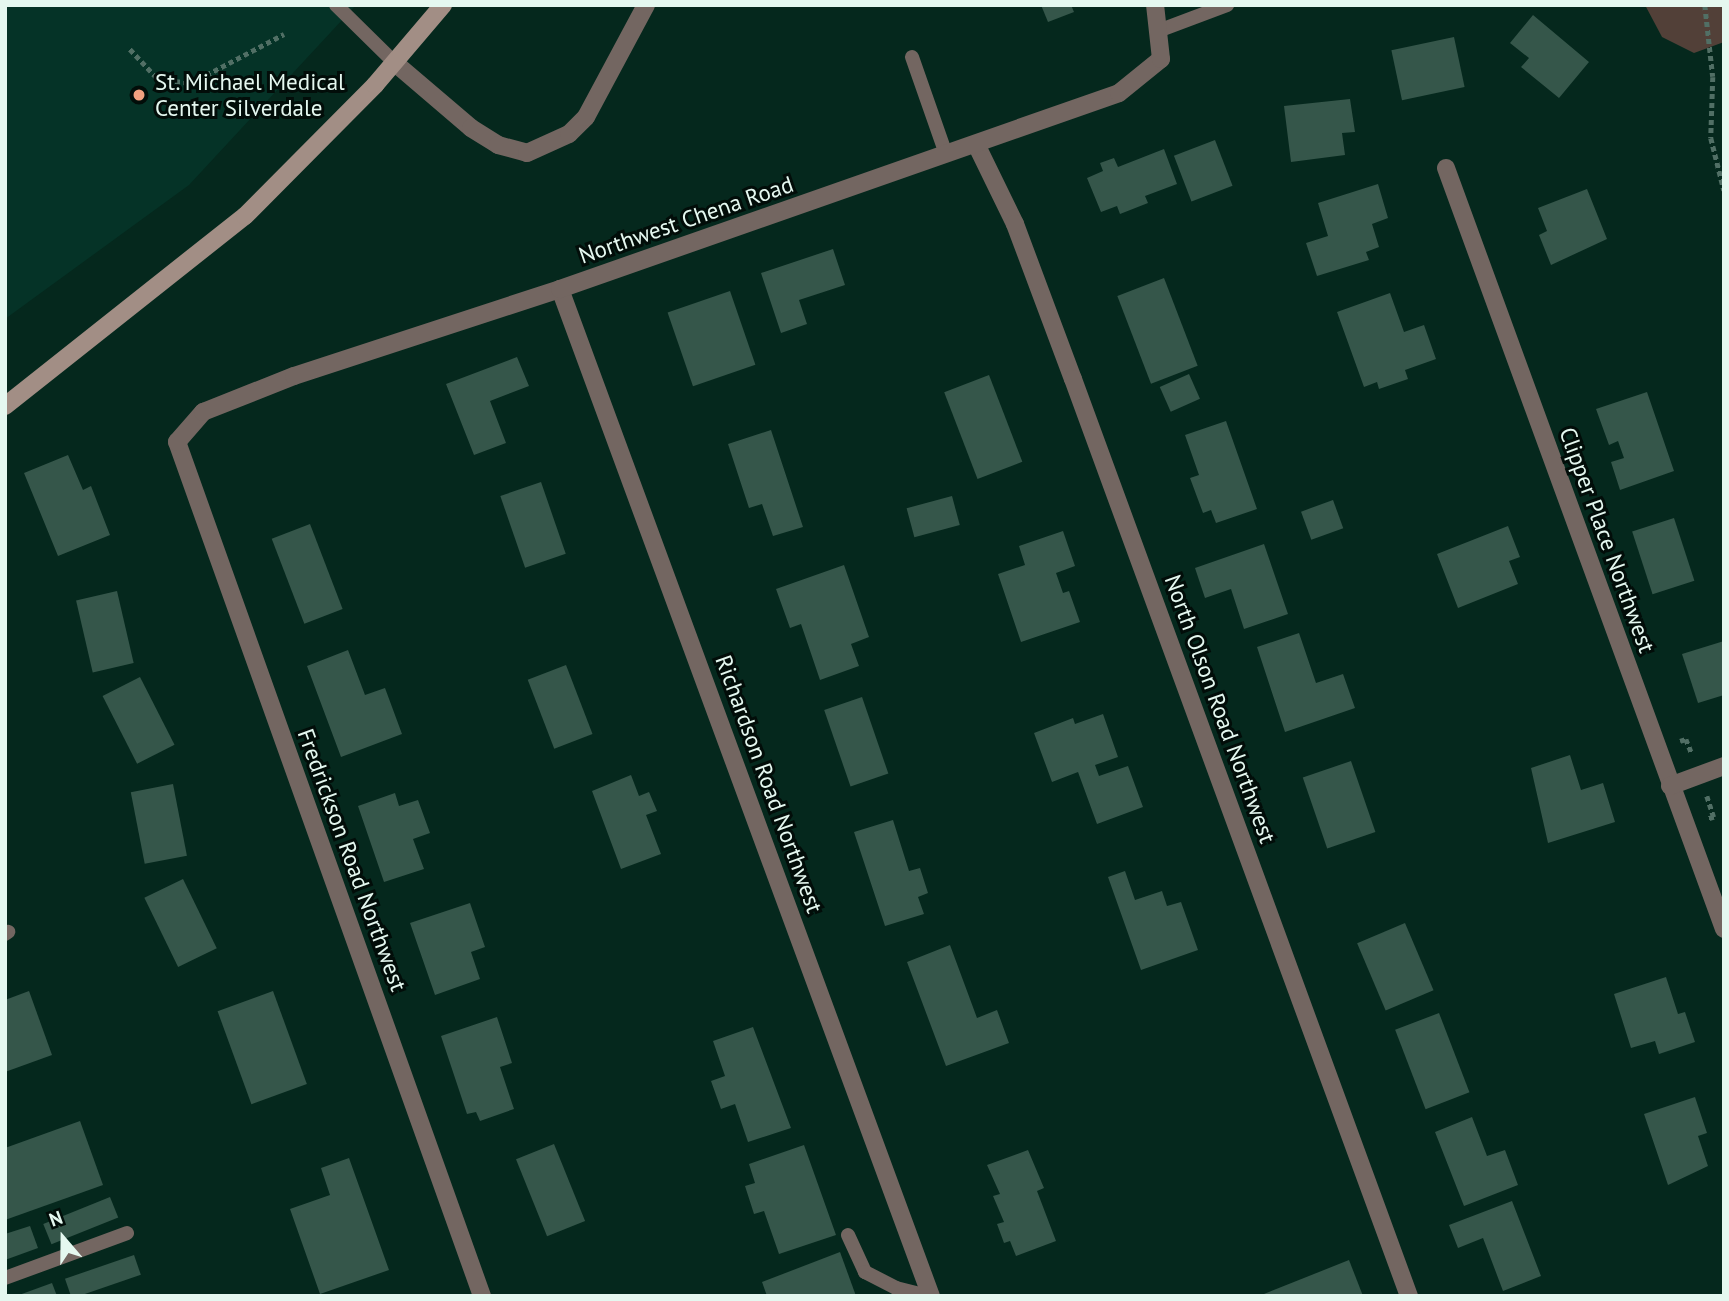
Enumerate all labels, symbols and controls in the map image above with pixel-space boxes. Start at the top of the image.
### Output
place label: St. Michael Medical Center Silverdale [155,68,347,122]
marker: St. Michael Medical Center Silverdale [129,85,149,105]
street label: Northwest Chena Road [575,170,797,270]
street label: Clipper Place Northwest [1553,424,1661,656]
street label: North Olson Road Northwest [1159,571,1281,847]
street label: Richardson Road Northwest [709,651,829,917]
street label: Fredrickson Road Northwest [292,725,412,995]
north arrow [28,1203,98,1273]
text: N [46,1205,66,1232]

